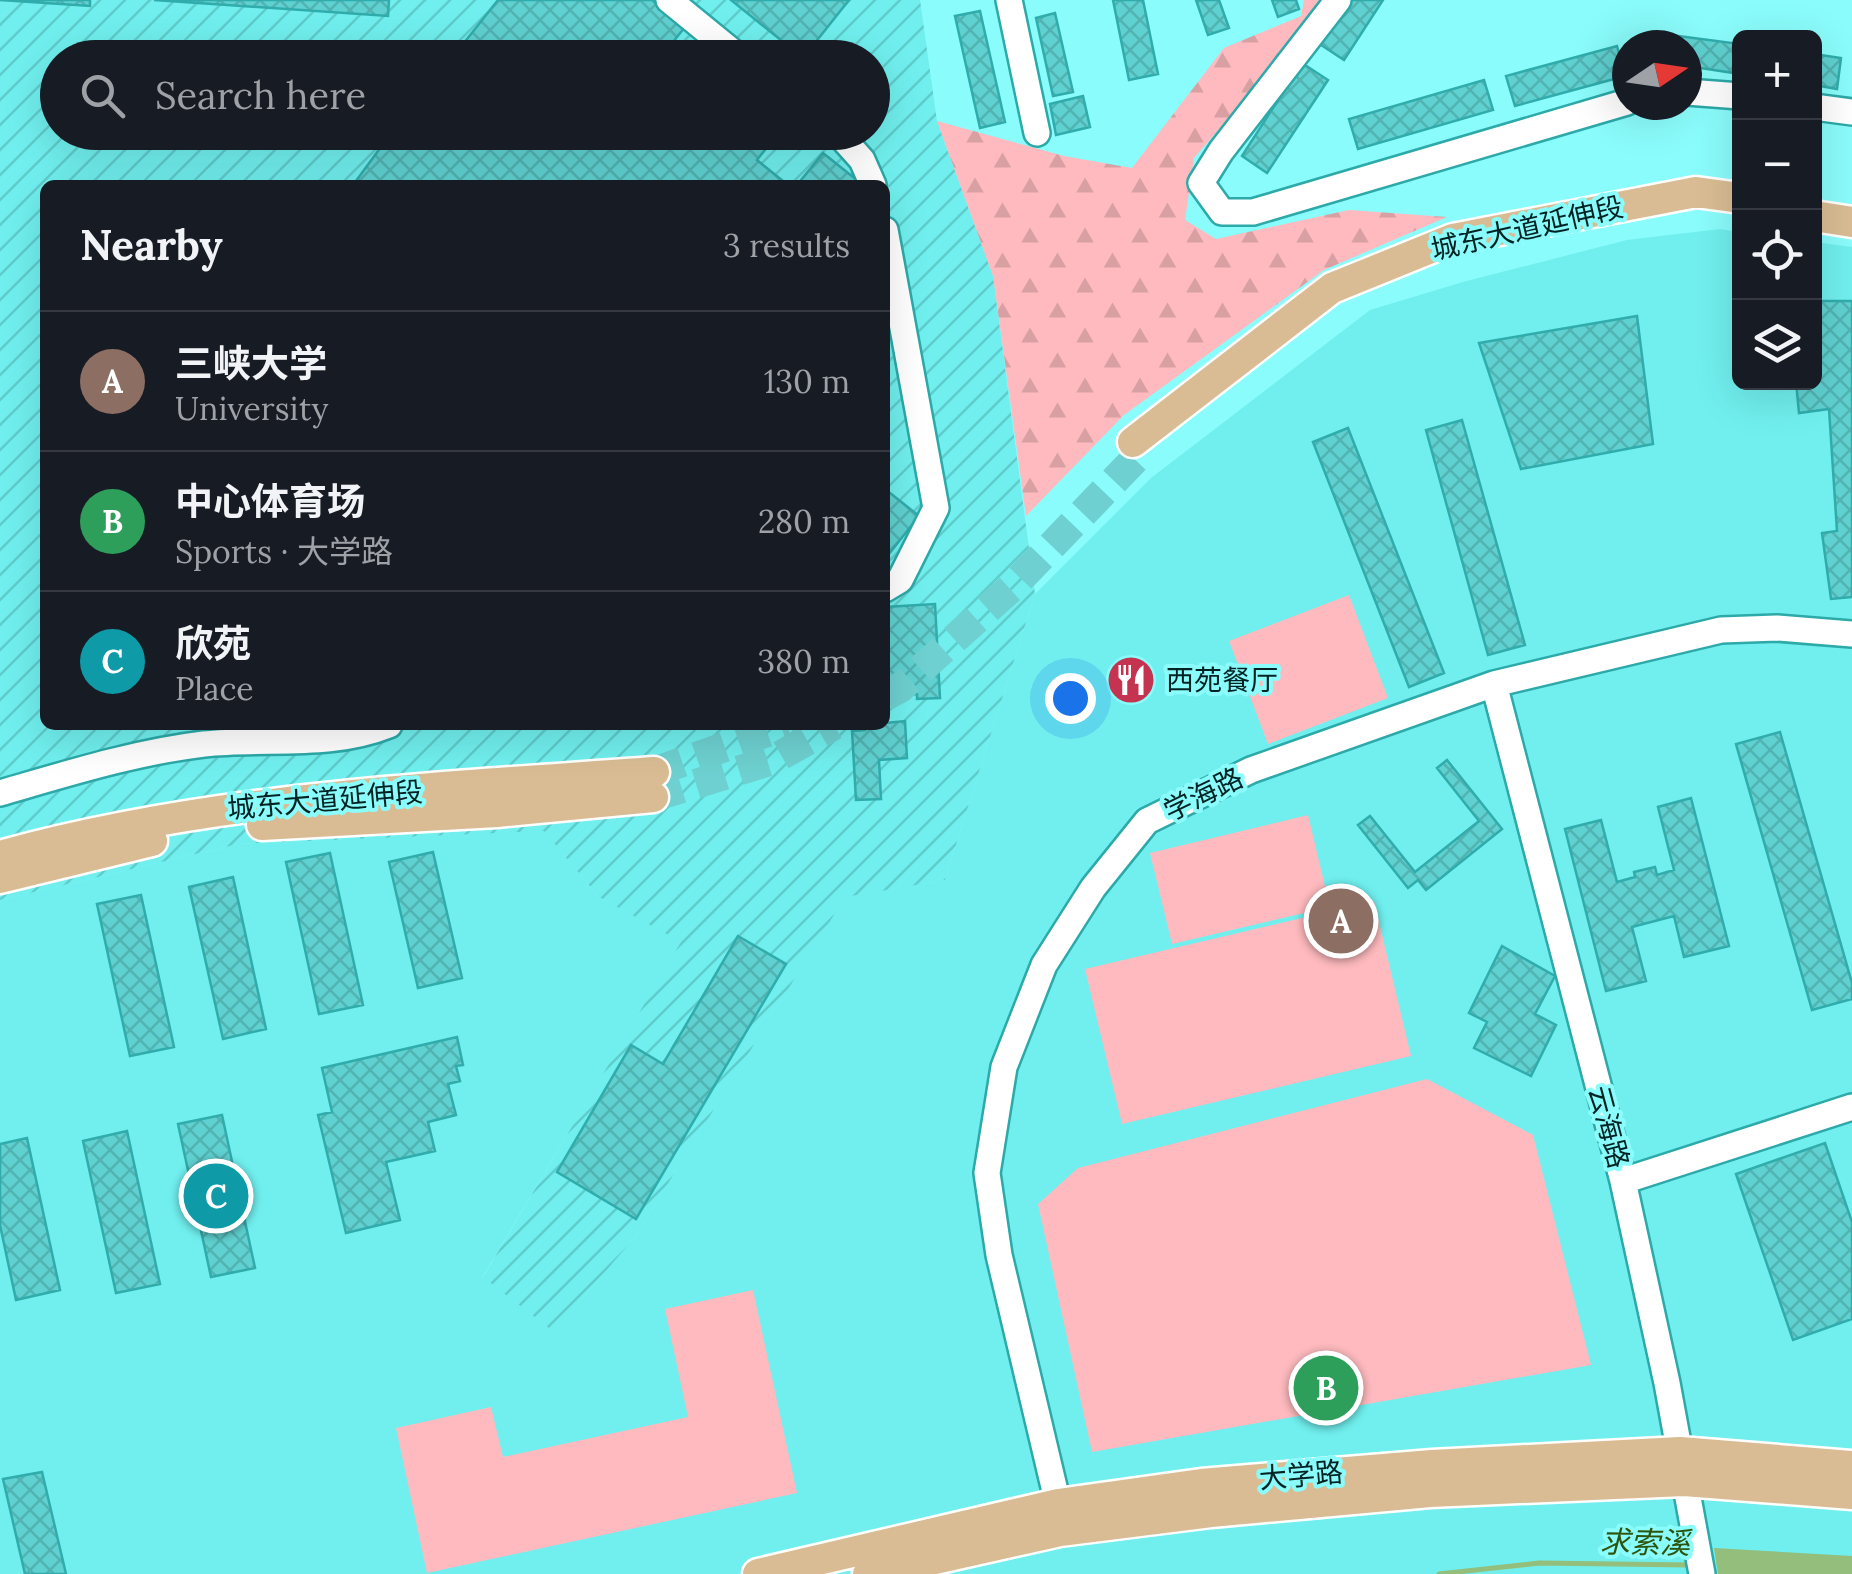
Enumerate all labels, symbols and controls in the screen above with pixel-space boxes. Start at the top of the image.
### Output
north arrow [1612,30,1702,120]
map controls [1732,30,1822,390]
button: + [1732,30,1822,120]
search box [40,40,890,150]
icon: search [75,68,130,123]
text: Search here [155,71,366,119]
button: − [1732,120,1822,210]
street label: 城东大道延伸段 [1427,188,1627,268]
button: locate [1732,210,1822,300]
text: Nearby [80,218,223,272]
text: 3 results [723,225,850,266]
button: layers [1732,300,1822,390]
text: 三峡大学 [175,339,327,387]
text: A [102,361,123,402]
text: 130 m [764,361,850,402]
text: University [175,388,328,429]
text: 中心体育场 [175,477,365,525]
text: B [102,501,123,542]
text: 280 m [758,501,850,542]
text: Sports · 大学路 [175,531,393,572]
text: 欣苑 [175,619,251,667]
text: C [101,641,124,682]
text: 380 m [757,641,850,682]
restaurant icon: 西苑餐厅 [1105,654,1157,706]
place label: 西苑餐厅 [1166,662,1278,698]
text: Place [175,668,254,709]
your location [1045,673,1096,724]
street label: 学海路 [1157,759,1249,829]
street label: 城东大道延伸段 [226,774,424,826]
pin: A [1308,884,1374,958]
street label: 云海路 [1581,1082,1637,1172]
pin: C [184,1158,248,1234]
pin: B [1294,1350,1358,1426]
street label: 大学路 [1258,1453,1344,1497]
water label: 求索溪 [1600,1522,1693,1562]

